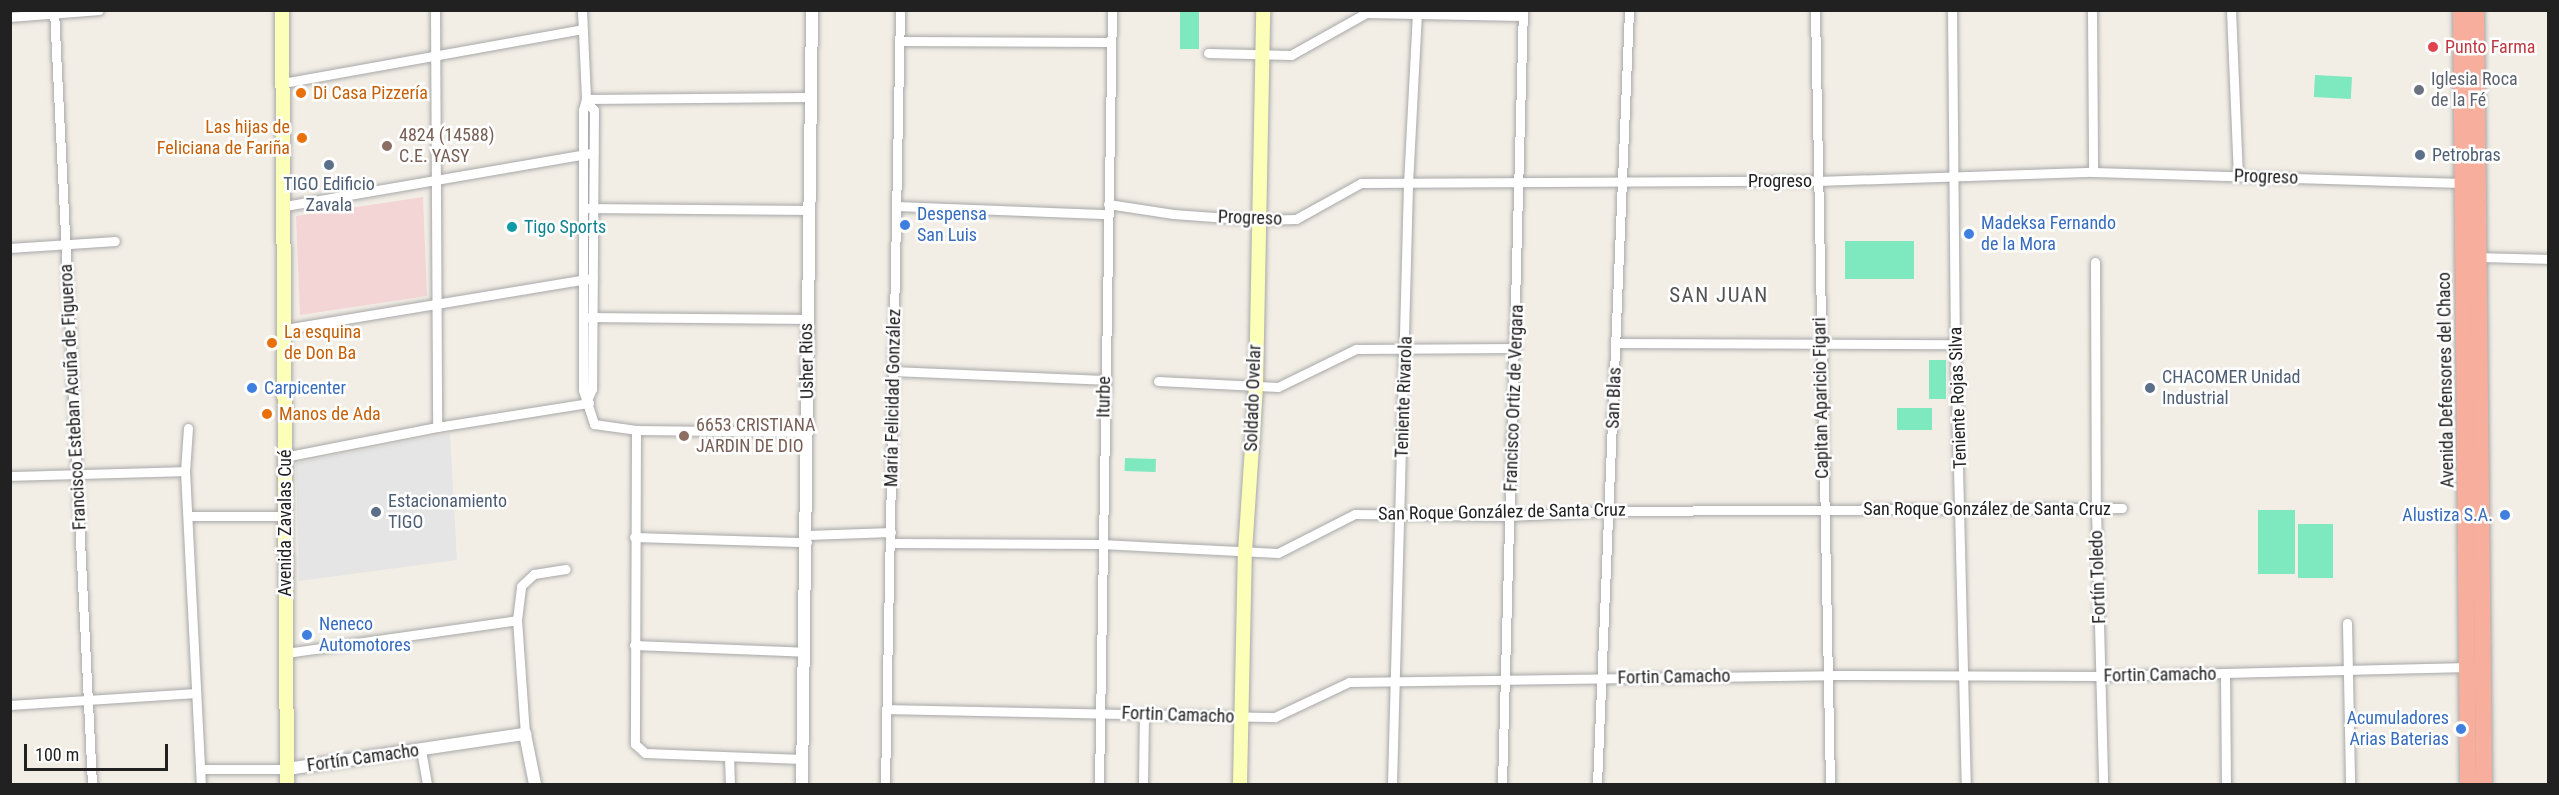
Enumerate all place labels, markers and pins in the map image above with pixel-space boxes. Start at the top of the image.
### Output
place label: Punto Farma [2445,36,2535,58]
marker: Punto Farma [2426,40,2440,54]
place label: Iglesia Roca de la Fé [2431,69,2518,112]
place label: Di Casa Pizzería [313,82,428,104]
marker: Iglesia Roca de la Fé [2412,83,2426,97]
marker: Di Casa Pizzería [294,86,308,100]
place label: Las hijas de Feliciana de Fariña [157,117,290,160]
place label: 4824 (14588) C.E. YASY [399,125,494,168]
marker: Las hijas de Feliciana de Fariña [295,131,309,145]
marker: 4824 (14588) C.E. YASY [380,139,394,153]
place label: Petrobras [2432,144,2501,166]
marker: Petrobras [2413,148,2427,162]
marker: TIGO Edificio Zavala [322,158,336,172]
place label: TIGO Edificio Zavala [283,174,375,216]
place label: Despensa San Luis [917,204,987,246]
place label: Madeksa Fernando de la Mora [1981,213,2116,256]
place label: Tigo Sports [524,216,606,238]
marker: Despensa San Luis [898,218,912,232]
marker: Tigo Sports [505,220,519,234]
marker: Madeksa Fernando de la Mora [1962,227,1976,241]
place label: La esquina de Don Ba [284,322,361,364]
marker: La esquina de Don Ba [265,336,279,350]
place label: CHACOMER Unidad Industrial [2162,367,2300,410]
place label: Carpicenter [264,377,346,399]
marker: Carpicenter [245,381,259,395]
marker: CHACOMER Unidad Industrial [2143,381,2157,395]
place label: Manos de Ada [279,403,381,425]
marker: Manos de Ada [260,407,274,421]
place label: 6653 CRISTIANA JARDIN DE DIO [696,415,815,458]
marker: 6653 CRISTIANA JARDIN DE DIO [677,429,691,443]
place label: Estacionamiento TIGO [388,491,507,534]
place label: Alustiza S.A. [2402,504,2493,526]
marker: Estacionamiento TIGO [369,505,383,519]
marker: Alustiza S.A. [2498,508,2512,522]
place label: Neneco Automotores [319,614,411,656]
marker: Neneco Automotores [300,628,314,642]
place label: Acumuladores Arias Baterias [2347,708,2449,750]
marker: Acumuladores Arias Baterias [2454,722,2468,736]

